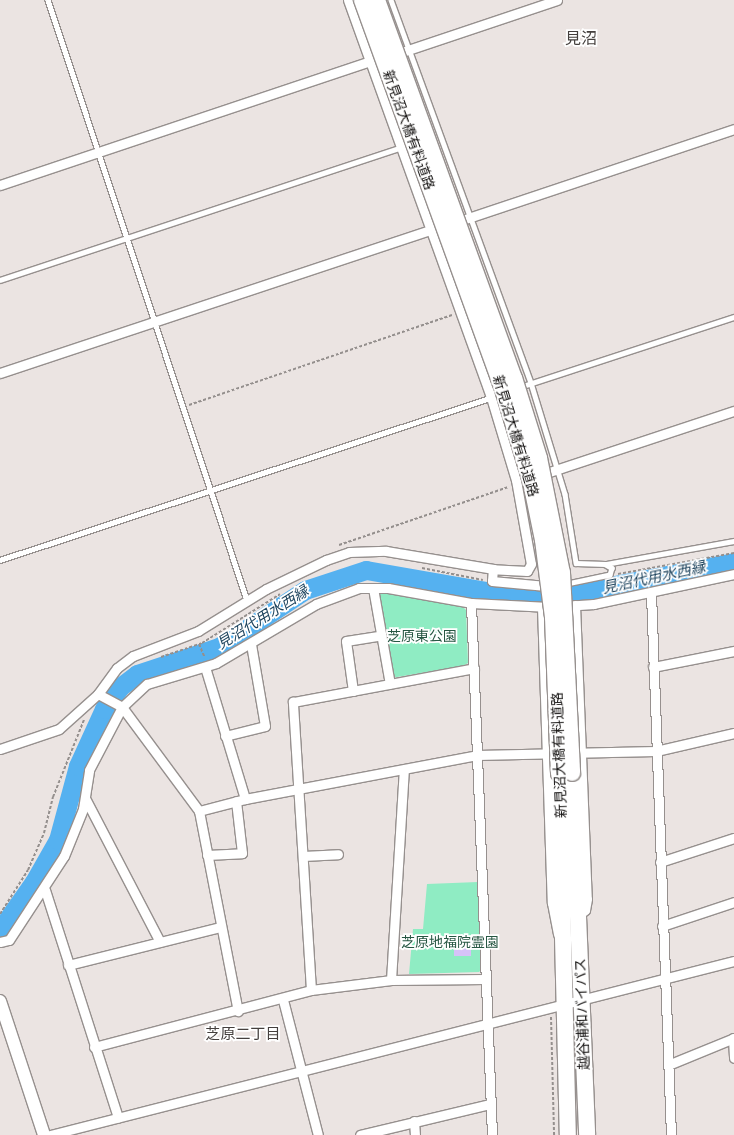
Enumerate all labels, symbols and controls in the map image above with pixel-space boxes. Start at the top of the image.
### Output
district label: 見沼 [565,29,597,49]
street label: 新見沼大橋有料道路 [380,68,438,192]
street label: 新見沼大橋有料道路 [490,373,542,499]
water label: 見沼代用水西縁 [601,558,707,598]
water label: 見沼代用水西縁 [214,583,312,653]
park label: 芝原東公園 [387,628,457,644]
street label: 新見沼大橋有料道路 [548,692,570,818]
park label: 芝原地福院霊園 [401,934,499,950]
street label: 越谷浦和バイパス [572,958,592,1070]
district label: 芝原二丁目 [206,1026,280,1044]

